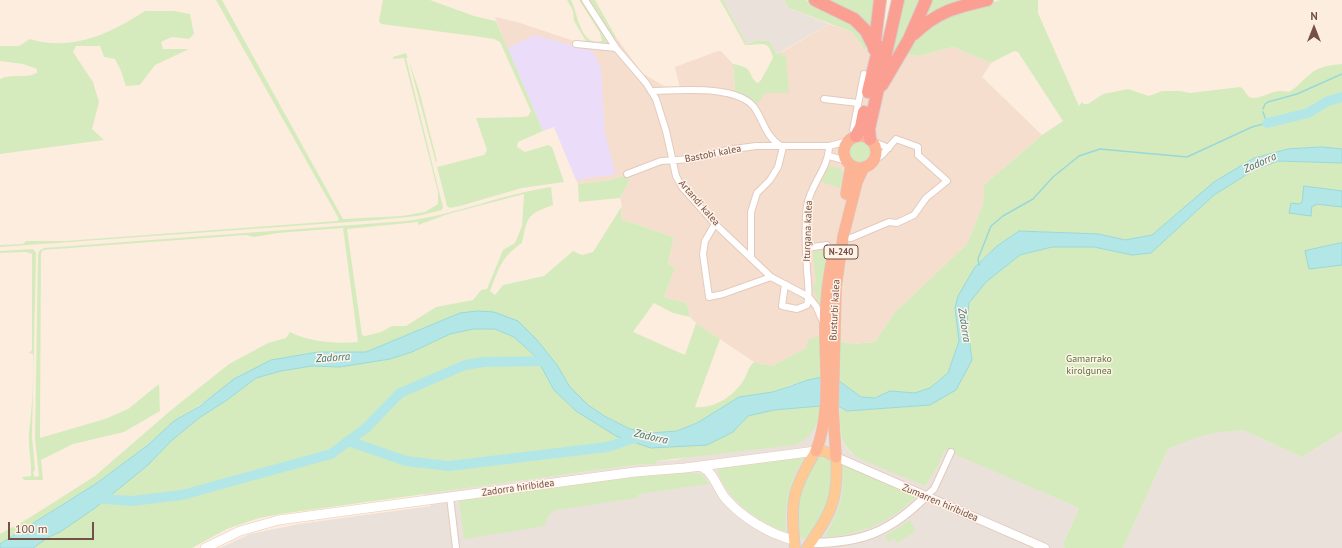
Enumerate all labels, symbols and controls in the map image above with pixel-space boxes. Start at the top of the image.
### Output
north arrow [1294,8,1334,48]
text: N [1310,9,1318,23]
street label: Bastobi kalea [684,143,742,165]
water label: Zadorra [1242,150,1278,176]
street label: Artandi kalea [676,178,722,228]
street label: Iturgana kalea [801,200,815,262]
road number: N-240 [824,245,858,259]
street label: Busturbi kalea [827,279,843,341]
water label: Zadorra [955,307,973,343]
water label: Zadorra [315,350,351,366]
park label: Gamarrako kirolgunea [1066,353,1112,376]
water label: Zadorra [633,427,669,447]
street label: Zadorra hiribidea [481,477,555,499]
street label: Zumarren hiribidea [900,482,980,524]
scale bar [10,514,96,540]
text: 100 m [15,521,48,536]

